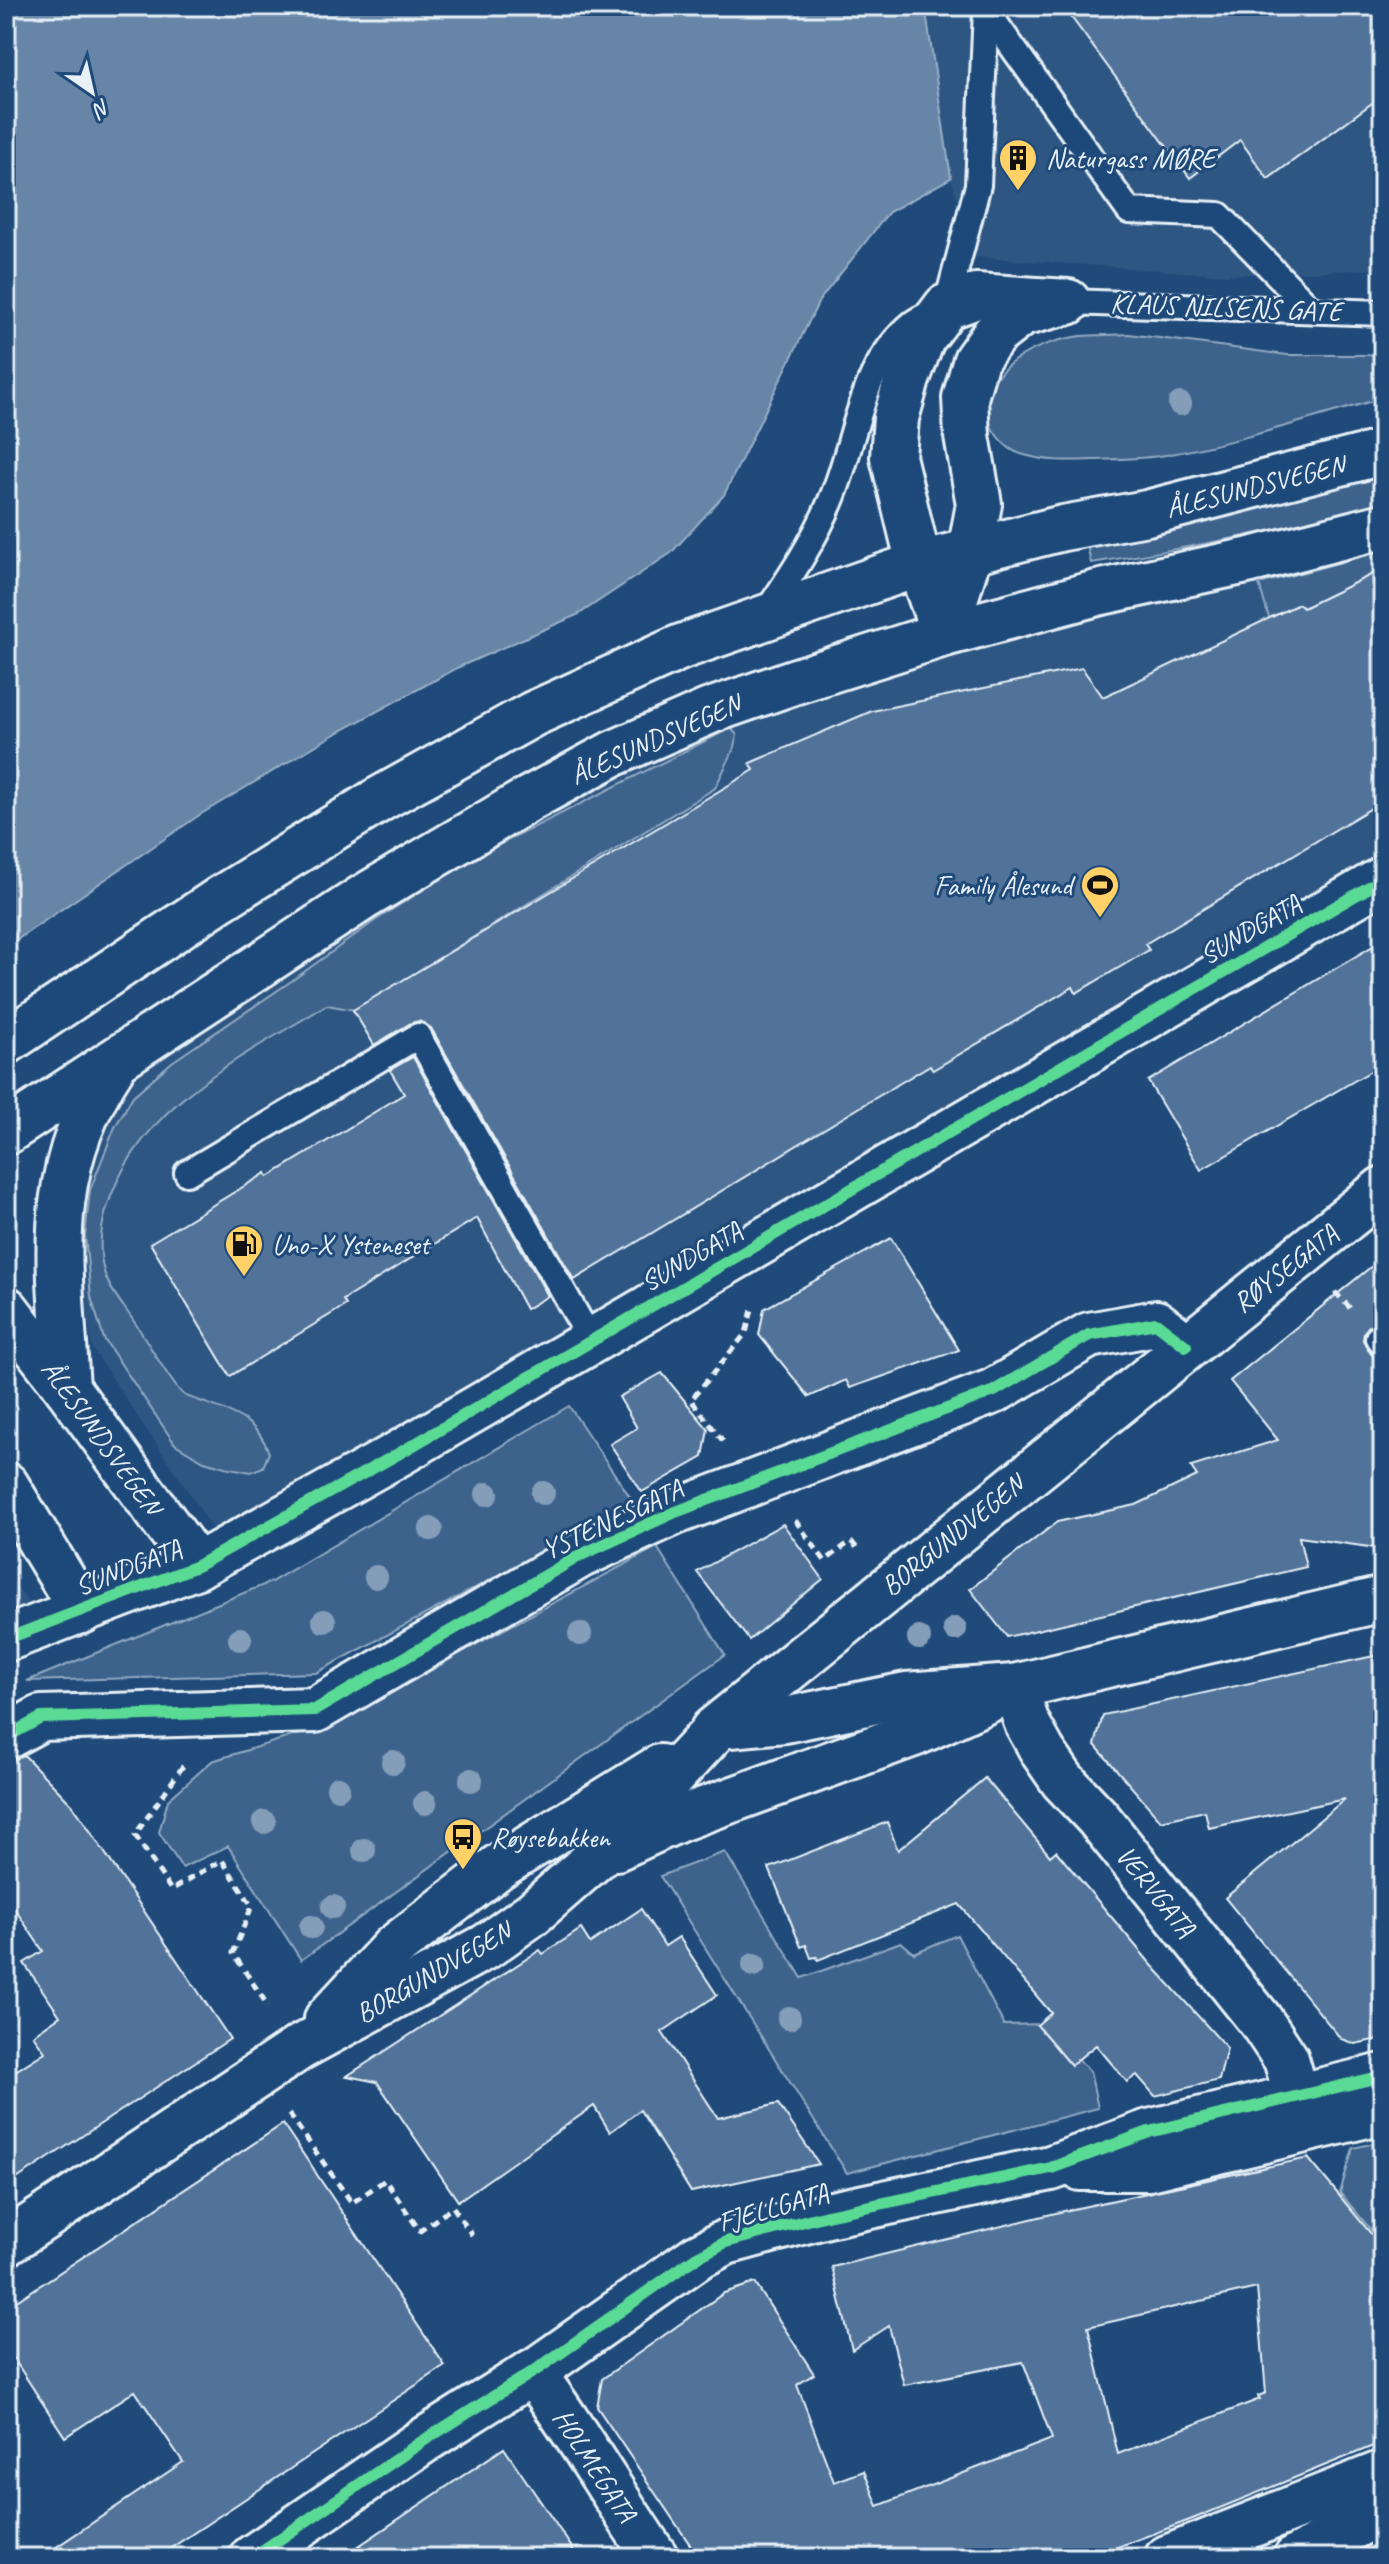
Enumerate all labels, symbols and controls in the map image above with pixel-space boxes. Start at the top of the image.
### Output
north arrow [52,52,132,132]
text: N [86,92,116,125]
building icon: Naturgass MØRE [997,137,1039,192]
place label: Naturgass MØRE [1046,141,1219,176]
street label: KLAUS NILSENS GATE [1110,285,1346,329]
street label: ÅLESUNDSVEGEN [1162,446,1352,525]
street label: ÅLESUNDSVEGEN [564,684,750,792]
sports icon: Family Ålesund [1079,864,1121,919]
place label: Family Ålesund [935,868,1076,903]
street label: SUNDGATA [1193,886,1308,972]
street label: SUNDGATA [634,1213,749,1299]
street label: RØYSEGATA [1225,1215,1345,1320]
fuel station icon: Uno-X Ysteneset [223,1223,265,1278]
place label: Uno-X Ysteneset [272,1227,432,1262]
street label: ÅLESUNDSVEGEN [34,1353,172,1525]
street label: BORGUNDVEGEN [874,1464,1034,1603]
street label: YSTENESGATA [536,1470,690,1567]
street label: SUNDGATA [70,1530,187,1603]
bus stop icon: Røysebakken [442,1816,484,1871]
place label: Røysebakken [491,1820,611,1855]
street label: VERVGATA [1109,1838,1204,1945]
street label: BORGUNDVEGEN [349,1911,521,2031]
street label: FJELLGATA [714,2174,833,2239]
street label: HOLMEGATA [545,2402,646,2530]

